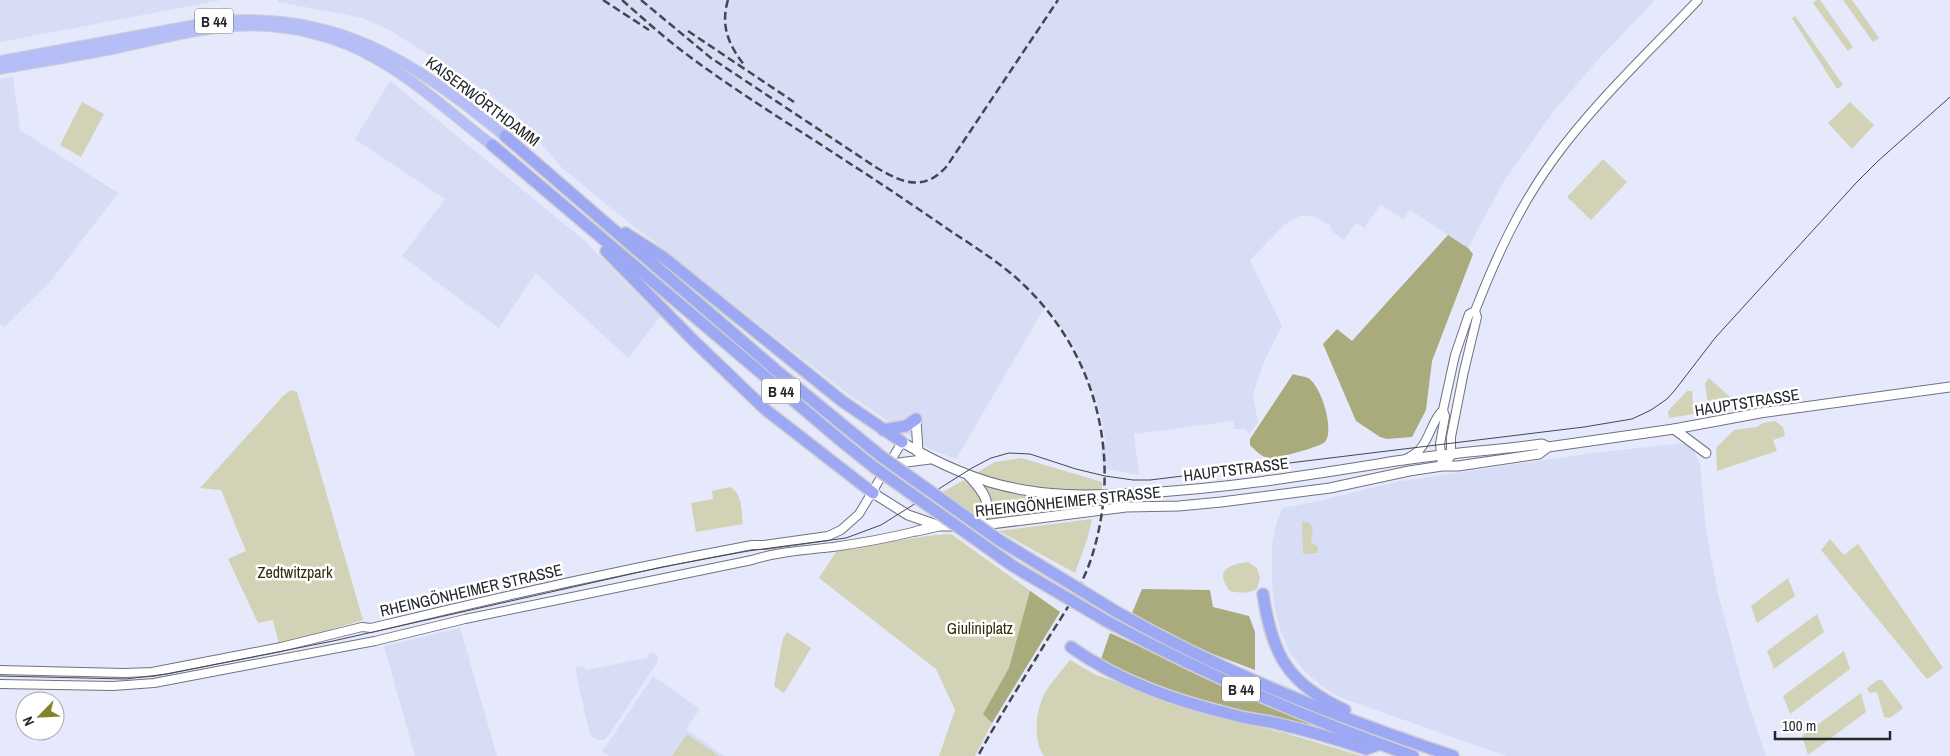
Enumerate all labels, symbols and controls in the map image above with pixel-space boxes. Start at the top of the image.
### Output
road number: B 44 [195,8,233,34]
street label: KAISERWÖRTHDAMM [422,51,544,151]
road number: B 44 [762,378,800,404]
street label: HAUPTSTRASSE [1693,383,1801,421]
street label: HAUPTSTRASSE [1182,452,1290,486]
street label: RHEINGÖNHEIMER STRASSE [974,480,1162,522]
street label: RHEINGÖNHEIMER STRASSE [378,558,564,622]
park label: Zedtwitzpark [257,561,333,583]
park label: Giuliniplatz [947,617,1014,639]
road number: B 44 [1222,676,1260,702]
north arrow [15,691,65,741]
scale bar [1775,708,1890,740]
text: N [18,714,38,729]
text: 100 m [1782,715,1816,736]

